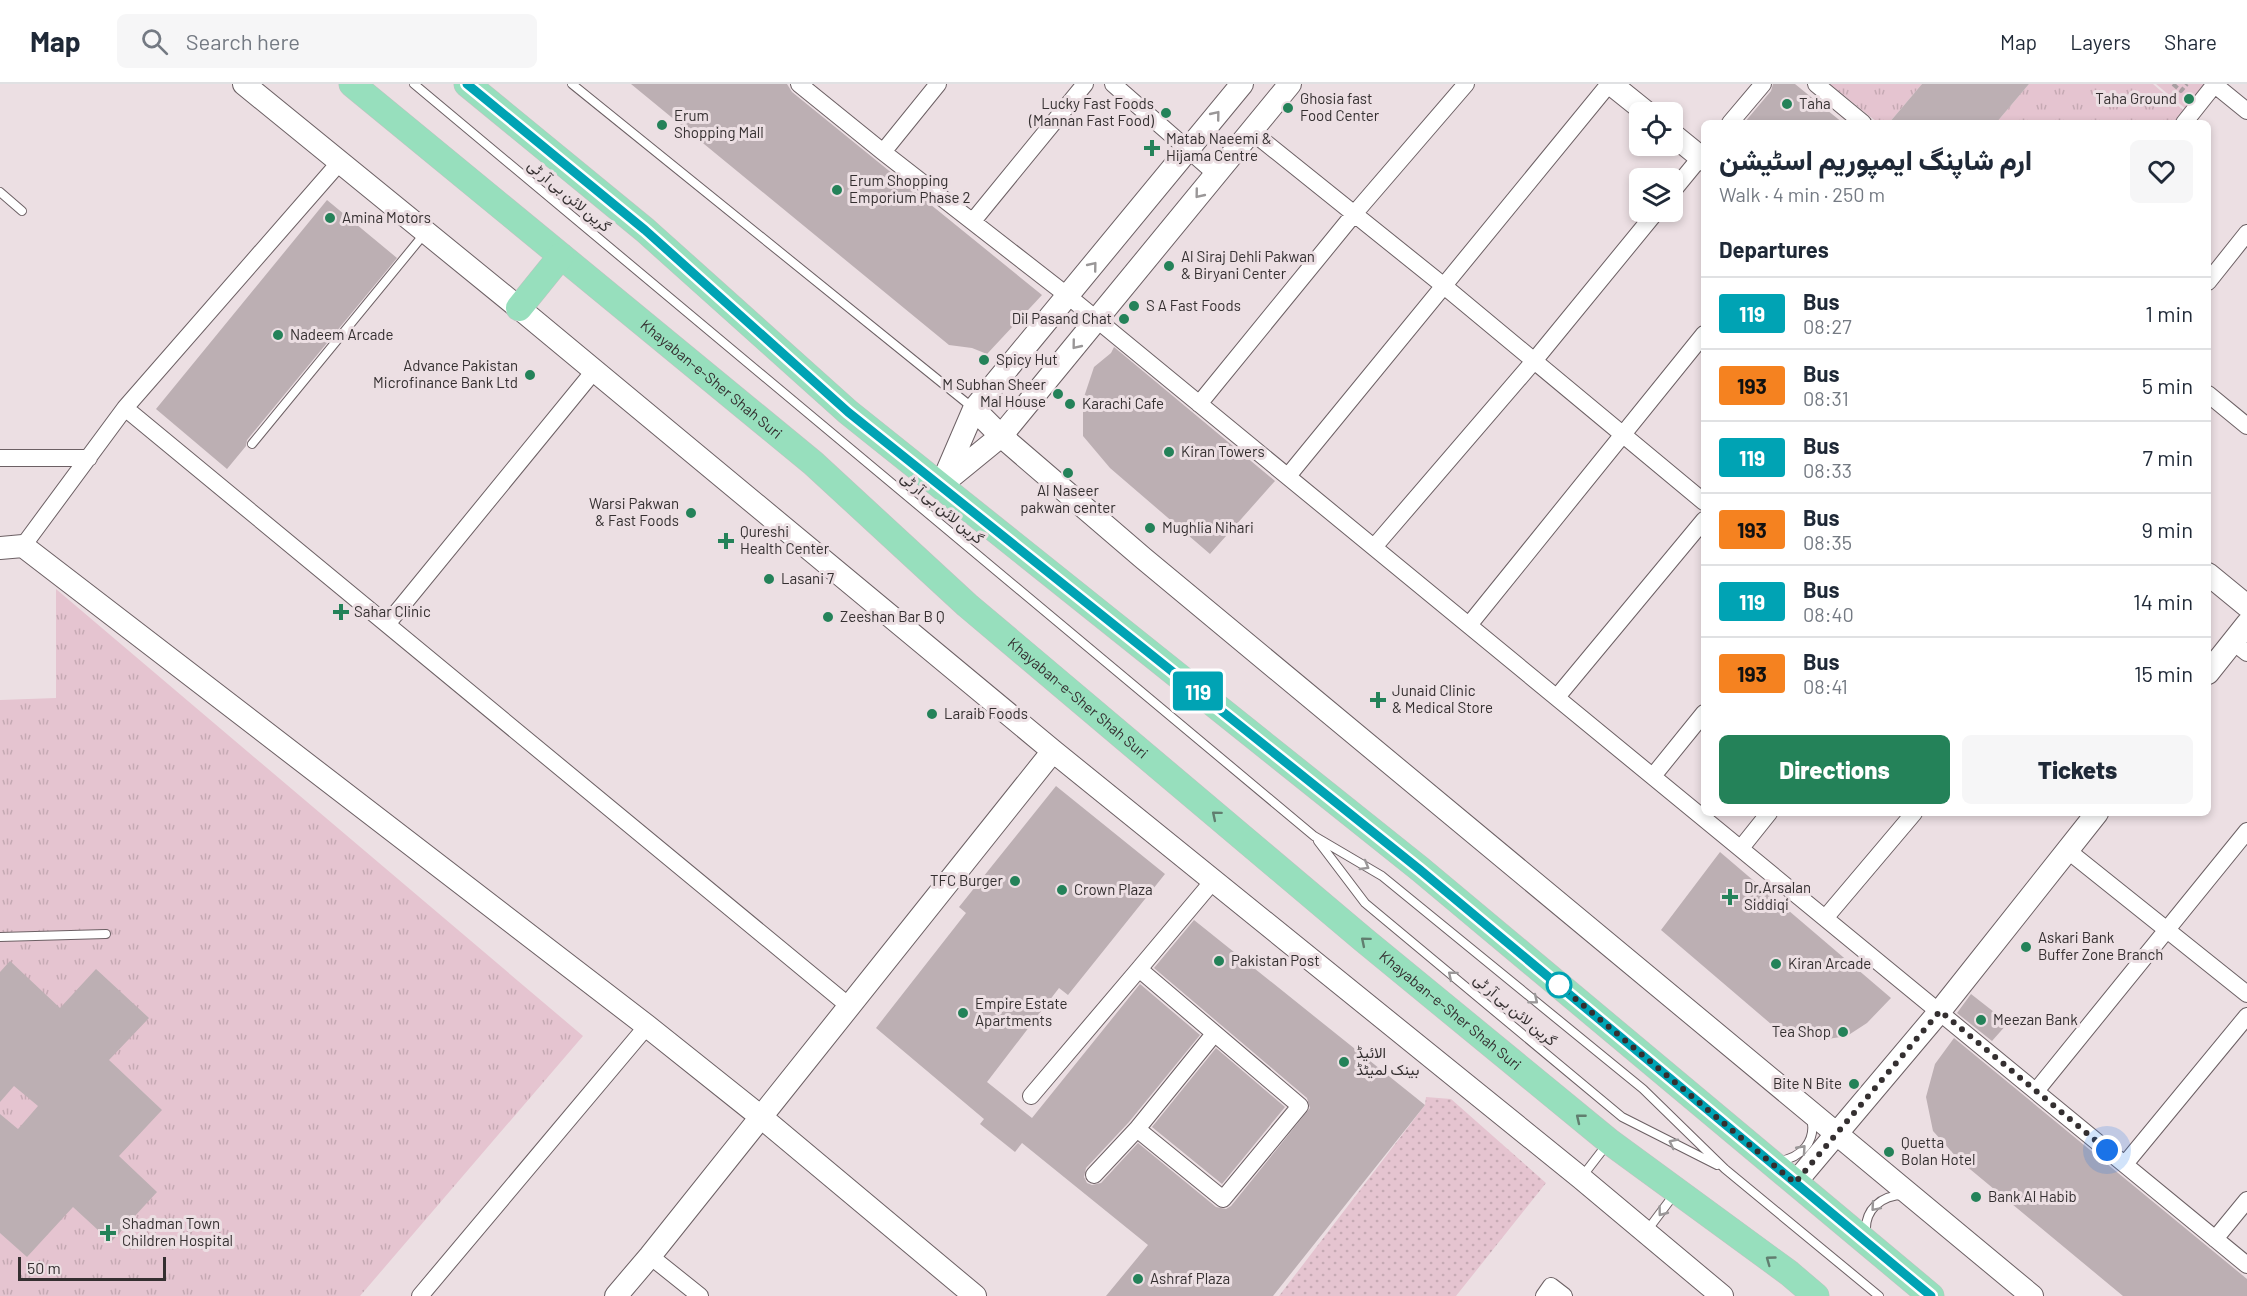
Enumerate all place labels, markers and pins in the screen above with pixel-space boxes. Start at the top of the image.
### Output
place label: Ghosia fast Food Center [1300,89,1380,124]
place label: Taha Ground [2095,89,2177,107]
marker: Taha Ground [2182,92,2196,106]
place label: Lucky Fast Foods (Mannan Fast Food) [1028,94,1154,129]
place label: Taha [1799,94,1831,112]
marker: Taha [1780,97,1794,111]
marker: Ghosia fast Food Center [1281,101,1295,115]
place label: Erum Shopping Mall [674,106,764,141]
marker: Lucky Fast Foods (Mannan Fast Food) [1159,106,1173,120]
marker: Erum Shopping Mall [655,118,669,132]
place label: Matab Naeemi & Hijama Centre [1166,129,1272,164]
marker: Matab Naeemi & Hijama Centre [1143,139,1161,157]
place label: Erum Shopping Emporium Phase 2 [849,171,970,206]
marker: Erum Shopping Emporium Phase 2 [830,183,844,197]
place label: Amina Motors [342,208,431,226]
marker: Amina Motors [323,211,337,225]
place label: Al Siraj Dehli Pakwan & Biryani Center [1181,247,1315,282]
marker: Al Siraj Dehli Pakwan & Biryani Center [1162,259,1176,273]
place label: S A Fast Foods [1146,296,1241,314]
marker: S A Fast Foods [1127,299,1141,313]
place label: Dil Pasand Chat [1012,309,1112,327]
marker: Dil Pasand Chat [1117,312,1131,326]
place label: Nadeem Arcade [290,325,394,343]
marker: Nadeem Arcade [271,328,285,342]
place label: Spicy Hut [996,350,1058,368]
marker: Spicy Hut [977,353,991,367]
place label: Advance Pakistan Microfinance Bank Ltd [373,356,518,391]
marker: Advance Pakistan Microfinance Bank Ltd [523,368,537,382]
place label: M Subhan Sheer Mal House [942,375,1047,410]
marker: M Subhan Sheer Mal House [1051,387,1065,401]
place label: Karachi Cafe [1082,394,1164,412]
marker: Karachi Cafe [1063,397,1077,411]
place label: Kiran Towers [1181,442,1265,460]
marker: Kiran Towers [1162,445,1176,459]
marker: Al Naseer pakwan center [1061,466,1075,480]
place label: Al Naseer pakwan center [1020,481,1116,516]
place label: Warsi Pakwan & Fast Foods [589,494,679,529]
marker: Warsi Pakwan & Fast Foods [684,506,698,520]
place label: Mughlia Nihari [1162,518,1254,536]
marker: Mughlia Nihari [1143,521,1157,535]
place label: Qureshi Health Center [740,522,830,557]
marker: Qureshi Health Center [717,532,735,550]
place label: Lasani 7 [781,569,834,587]
marker: Lasani 7 [762,572,776,586]
place label: Sahar Clinic [354,602,431,620]
marker: Sahar Clinic [332,603,350,621]
place label: Zeeshan Bar B Q [840,607,945,625]
marker: Zeeshan Bar B Q [821,610,835,624]
place label: Junaid Clinic & Medical Store [1392,681,1493,716]
marker: Junaid Clinic & Medical Store [1369,691,1387,709]
place label: Laraib Foods [944,704,1028,722]
marker: Laraib Foods [925,707,939,721]
place label: TFC Burger [930,871,1004,889]
marker: TFC Burger [1008,874,1022,888]
place label: Dr.Arsalan Siddiqi [1744,878,1811,913]
place label: Crown Plaza [1074,880,1153,898]
marker: Crown Plaza [1055,883,1069,897]
marker: Dr.Arsalan Siddiqi [1721,888,1739,906]
place label: Askari Bank Buffer Zone Branch [2038,928,2163,963]
marker: Askari Bank Buffer Zone Branch [2019,940,2033,954]
place label: Pakistan Post [1231,951,1320,969]
marker: Pakistan Post [1212,954,1226,968]
place label: Kiran Arcade [1788,954,1871,972]
marker: Kiran Arcade [1769,957,1783,971]
unlabelled marker [1546,972,1572,998]
place label: Empire Estate Apartments [975,994,1068,1029]
marker: Empire Estate Apartments [956,1006,970,1020]
place label: Meezan Bank [1993,1010,2078,1028]
marker: Meezan Bank [1974,1013,1988,1027]
place label: Tea Shop [1772,1022,1831,1040]
marker: Tea Shop [1836,1025,1850,1039]
place label: الائیڈ بینک لمیٹڈ [1356,1043,1419,1079]
marker: الائیڈ بینک لمیٹڈ [1337,1055,1351,1069]
place label: Bite N Bite [1773,1074,1842,1092]
marker: Bite N Bite [1847,1077,1861,1091]
place label: Quetta Bolan Hotel [1901,1133,1975,1168]
marker: Quetta Bolan Hotel [1882,1145,1896,1159]
place label: Bank Al Habib [1988,1187,2077,1205]
marker: Bank Al Habib [1969,1190,1983,1204]
place label: Shadman Town Children Hospital [122,1214,233,1249]
marker: Shadman Town Children Hospital [99,1224,117,1242]
place label: Ashraf Plaza [1150,1269,1230,1287]
marker: Ashraf Plaza [1131,1272,1145,1286]

